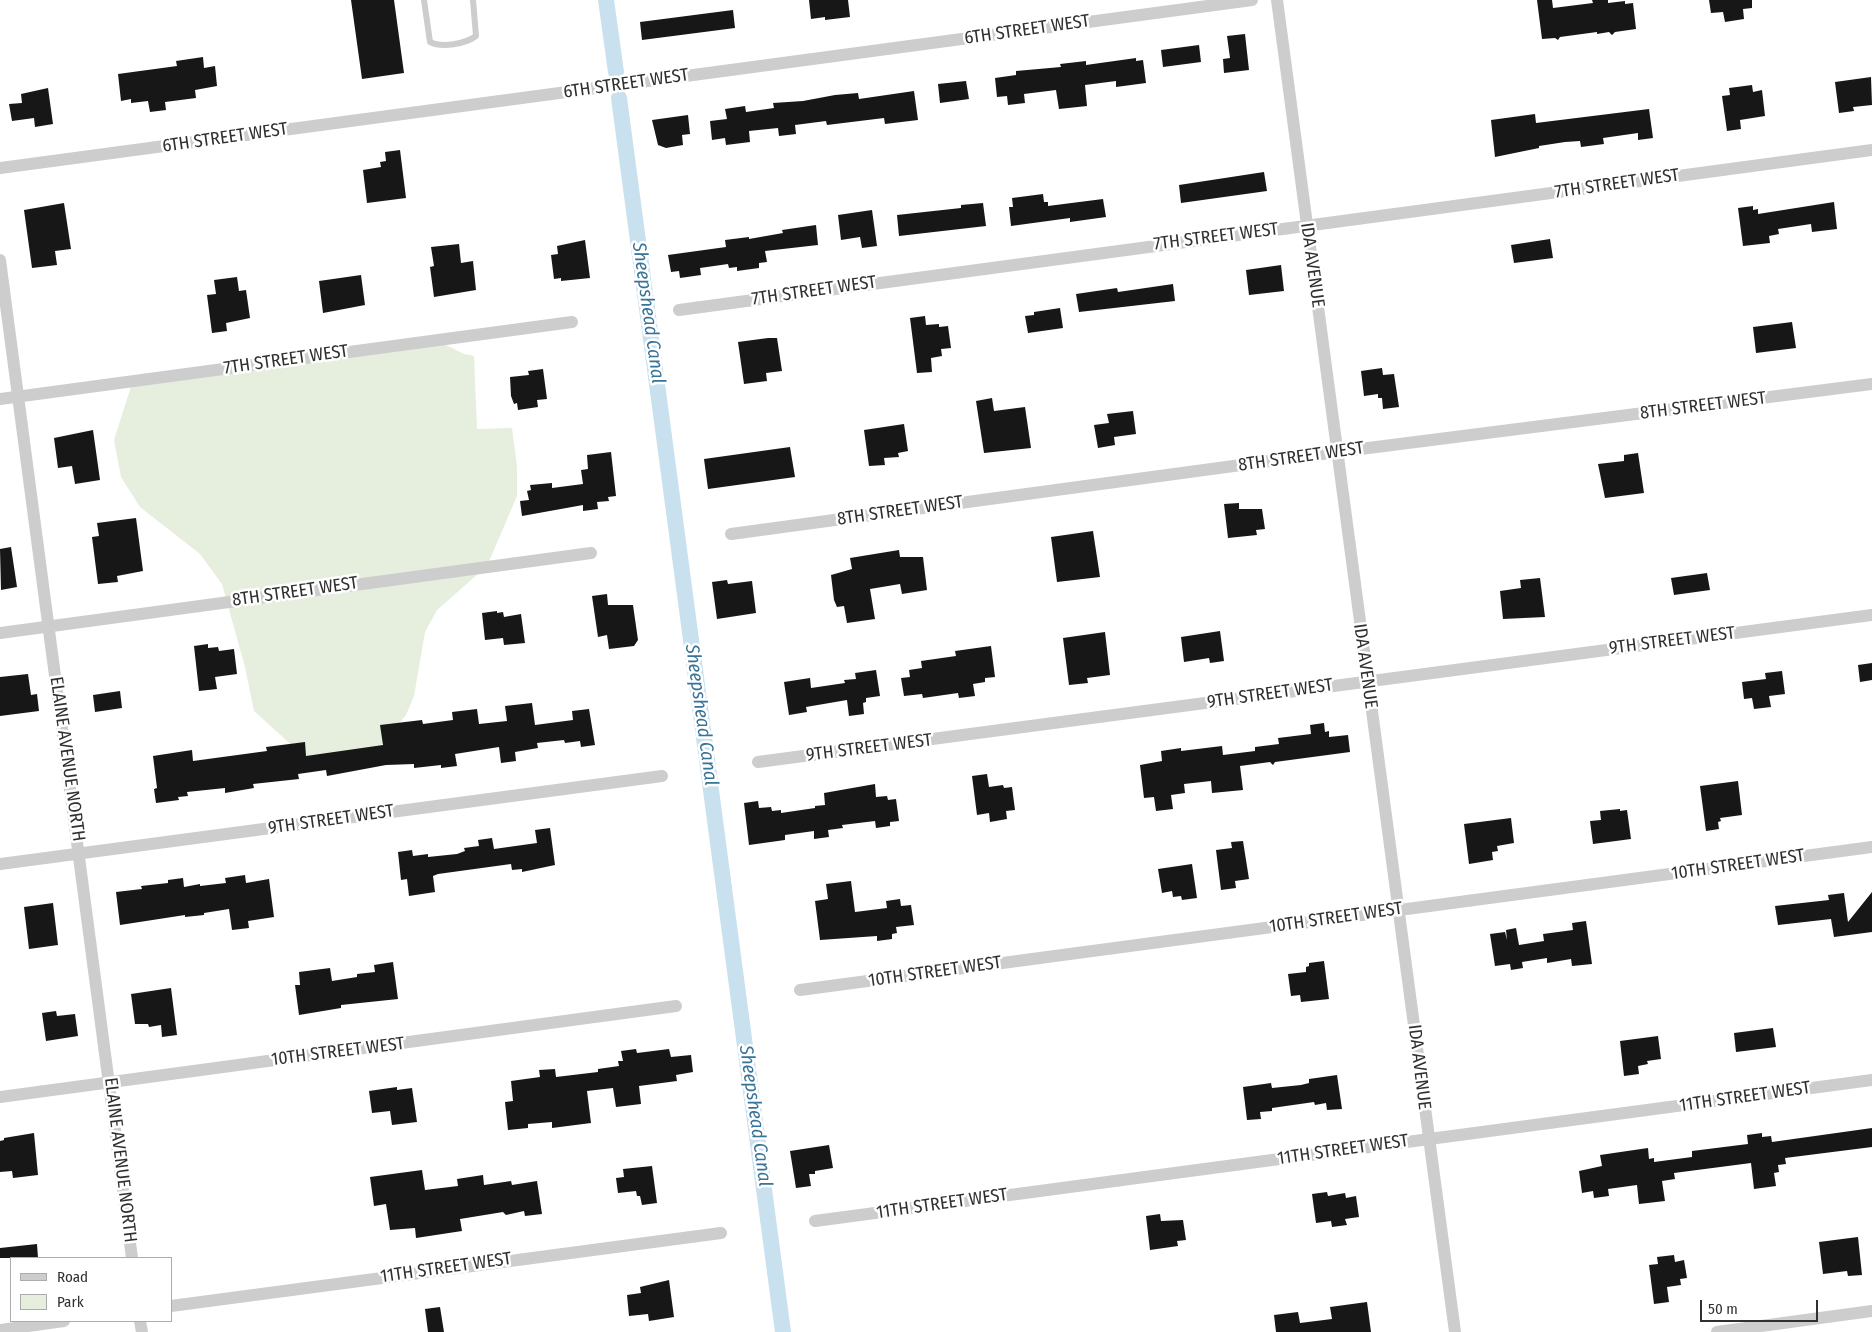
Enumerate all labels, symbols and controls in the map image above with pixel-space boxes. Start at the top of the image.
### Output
street label: 6TH STREET WEST [963,11,1091,49]
street label: 6TH STREET WEST [562,65,690,103]
street label: 6TH STREET WEST [161,119,289,157]
street label: 7TH STREET WEST [1553,165,1681,203]
street label: 7TH STREET WEST [1152,219,1280,255]
street label: IDA AVENUE [1295,221,1329,309]
water label: Sheepshead Canal [627,241,669,385]
street label: 7TH STREET WEST [750,272,878,310]
street label: 7TH STREET WEST [222,341,350,379]
street label: 8TH STREET WEST [1639,388,1767,424]
street label: 8TH STREET WEST [1237,437,1365,477]
street label: 8TH STREET WEST [836,491,964,531]
street label: 8TH STREET WEST [231,572,359,612]
street label: IDA AVENUE [1348,622,1382,710]
street label: 9TH STREET WEST [1608,623,1736,659]
water label: Sheepshead Canal [680,643,722,787]
street label: 9TH STREET WEST [1206,674,1334,714]
street label: ELAINE AVENUE NORTH [45,675,89,843]
street label: 9TH STREET WEST [805,730,933,766]
street label: 9TH STREET WEST [267,800,395,840]
street label: 10TH STREET WEST [1670,845,1806,885]
street label: 10TH STREET WEST [1268,898,1404,938]
street label: 10TH STREET WEST [867,952,1003,992]
street label: IDA AVENUE [1403,1023,1435,1111]
street label: 10TH STREET WEST [270,1033,406,1071]
water label: Sheepshead Canal [734,1044,776,1188]
street label: ELAINE AVENUE NORTH [99,1076,141,1244]
street label: 11TH STREET WEST [1678,1077,1812,1117]
street label: 11TH STREET WEST [1276,1130,1410,1170]
street label: 11TH STREET WEST [875,1184,1009,1224]
street label: 11TH STREET WEST [379,1248,513,1288]
legend [10,1257,172,1322]
text: Road [57,1268,88,1286]
scale bar [1702,1290,1820,1322]
text: Park [57,1293,84,1311]
text: 50 m [1708,1300,1738,1318]

